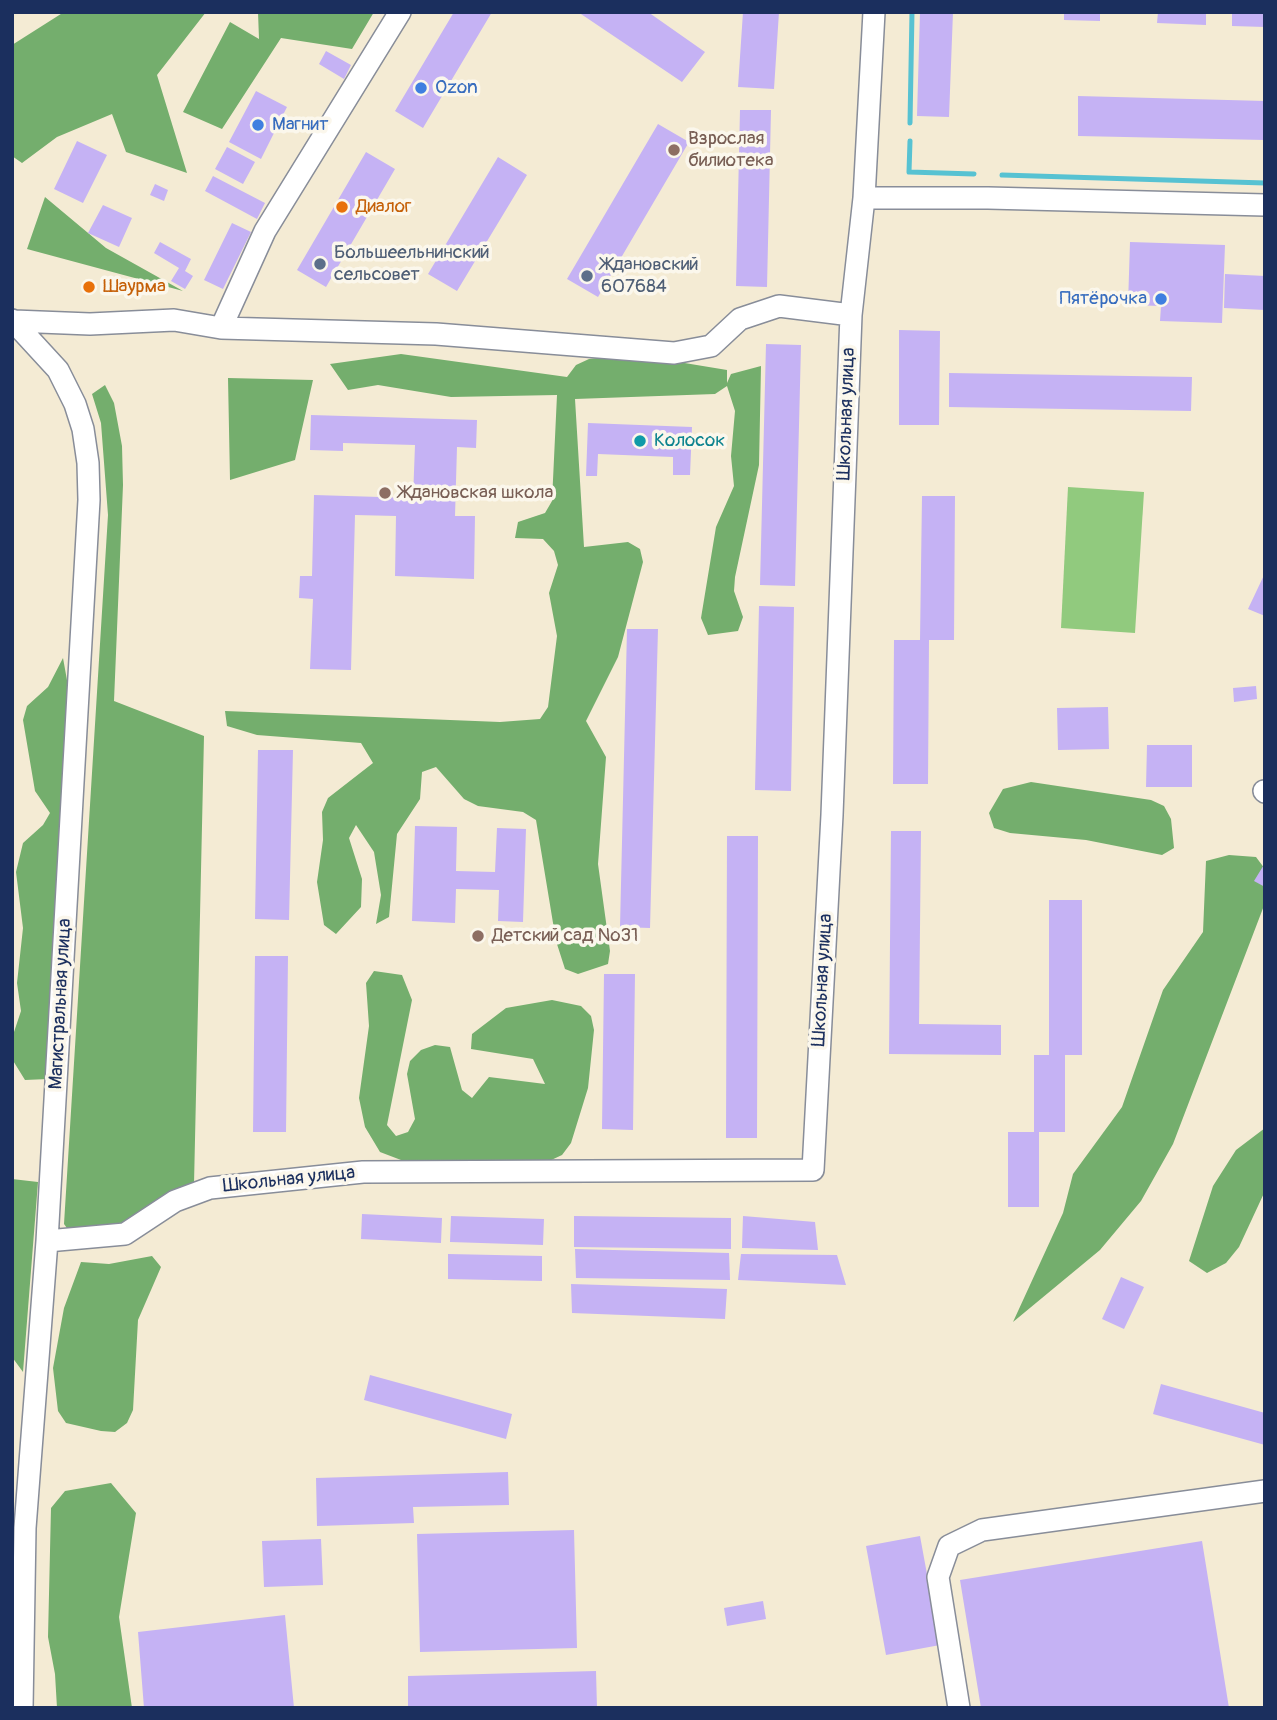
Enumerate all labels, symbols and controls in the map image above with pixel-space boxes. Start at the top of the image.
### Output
place label: Ozon [435,77,478,99]
marker: Ozon [413,80,429,96]
place label: Магнит [272,114,328,136]
marker: Магнит [250,117,266,133]
place label: Взрослая билиотека [688,128,774,172]
marker: Взрослая билиотека [666,142,682,158]
place label: Диалог [356,196,411,218]
marker: Диалог [334,199,350,215]
place label: Большеельнинский сельсовет [334,242,490,286]
place label: Ждановский 607684 [601,254,699,298]
marker: Большеельнинский сельсовет [312,256,328,272]
marker: Ждановский 607684 [579,268,595,284]
place label: Шаурма [103,276,166,298]
marker: Шаурма [81,279,97,295]
place label: Пятёрочка [1059,288,1147,310]
marker: Пятёрочка [1153,291,1169,307]
street label: Школьная улица [833,347,861,481]
place label: Колосок [654,430,725,452]
marker: Колосок [632,433,648,449]
place label: Ждановская школа [399,482,553,504]
marker: Ждановская школа [377,485,393,501]
street label: Школьная улица [808,913,838,1047]
street label: Магистральная улица [45,918,77,1090]
place label: Детский сад №31 [492,925,639,947]
marker: Детский сад №31 [470,928,486,944]
street label: Школьная улица [222,1162,356,1198]

